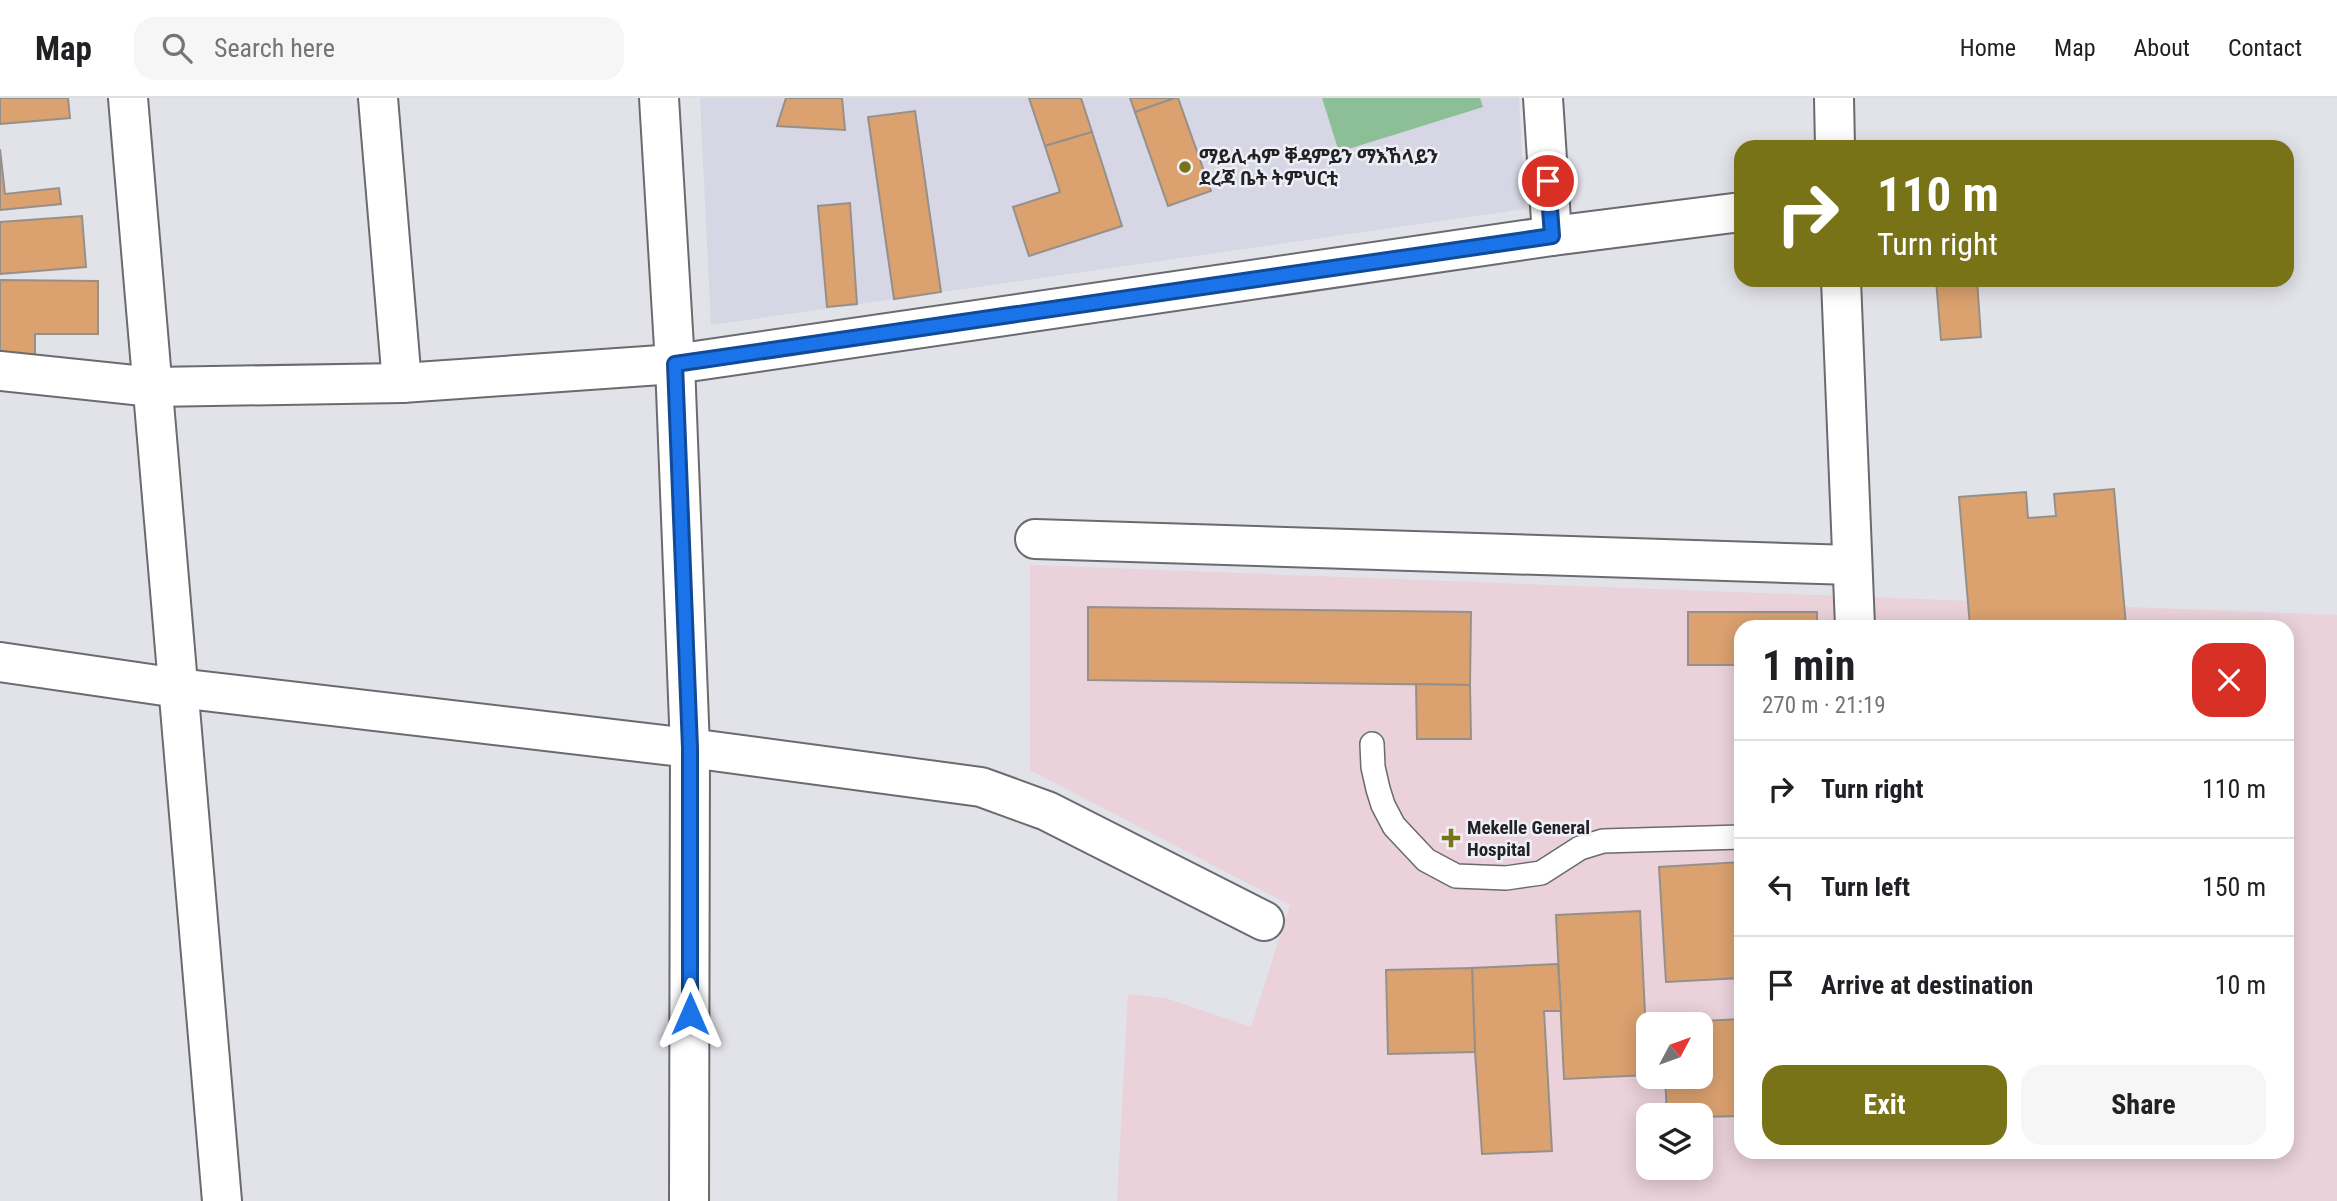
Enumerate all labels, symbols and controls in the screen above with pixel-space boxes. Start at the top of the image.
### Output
search box [134,17,624,80]
text: Map [35,29,92,68]
icon: search [158,29,196,67]
text: Search here [214,33,335,63]
text: Home [1960,34,2016,62]
text: Map [2054,34,2096,62]
text: About [2134,34,2190,62]
text: Contact [2228,34,2302,62]
place label: ማይሊሓም ቐዳምይን ማእኸላይን ደረጃ ቤት ትምህርቲ [1199,145,1438,190]
pin [1518,151,1578,211]
marker: ማይሊሓም ቐዳምይን ማእኸላይን ደረጃ ቤት ትምህርቲ [1177,159,1193,175]
icon: arrive [1529,162,1567,200]
text: 110 m [1877,166,1999,223]
icon: right [1762,168,1853,259]
text: Turn right [1877,225,1998,263]
text: 1 min [1762,641,1855,690]
button: close [2192,643,2266,717]
text: 270 m · 21:19 [1762,692,1886,719]
icon: right [1762,770,1800,808]
text: Turn right [1821,774,1923,804]
text: 110 m [2202,774,2266,804]
place label: Mekelle General Hospital [1467,816,1590,861]
marker: Mekelle General Hospital [1441,828,1461,848]
icon: left [1762,868,1800,906]
text: Turn left [1821,872,1910,902]
text: 150 m [2202,872,2266,902]
icon: arrive [1762,966,1800,1004]
text: Arrive at destination [1821,970,2033,1000]
text: 10 m [2215,970,2266,1000]
position arrow [653,977,727,1051]
north arrow [1636,1012,1713,1088]
map controls [1636,1012,1713,1180]
button: Exit [1762,1065,2007,1145]
button: Share [2021,1065,2266,1145]
button: layers [1636,1103,1713,1180]

